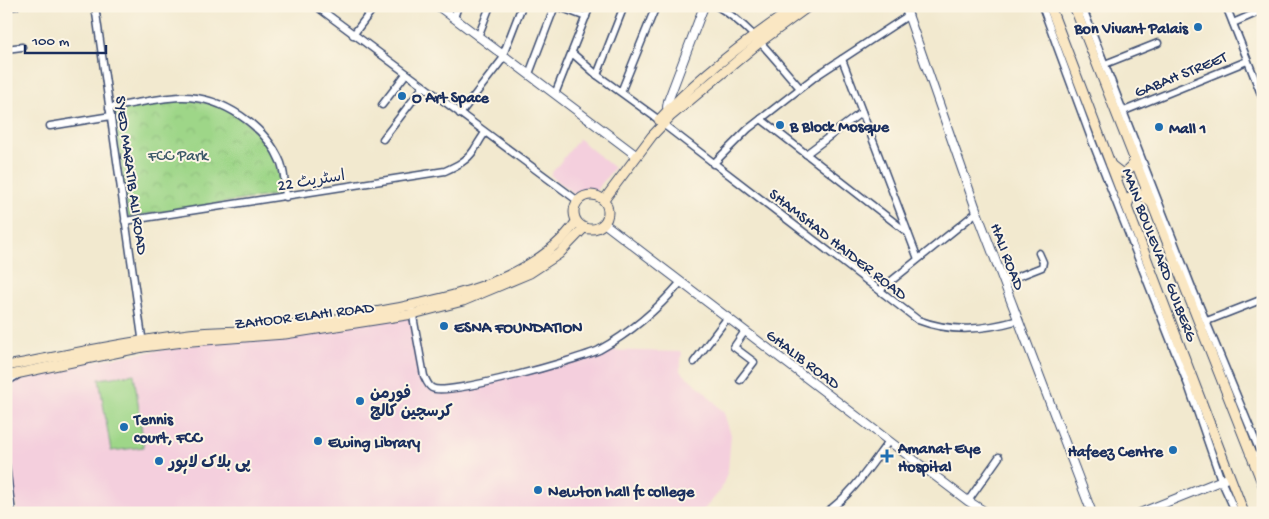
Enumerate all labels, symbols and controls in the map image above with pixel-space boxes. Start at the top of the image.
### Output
place label: Bon Vivant Palais [1073,21,1189,40]
marker: Bon Vivant Palais [1192,21,1204,33]
scale bar [25,22,106,54]
text: 100 m [31,33,70,51]
street label: GABAH STREET [1132,49,1231,103]
marker: O Art Space [396,90,408,102]
place label: O Art Space [412,90,489,109]
street label: SYED MARATIB ALI ROAD [109,95,150,257]
marker: B Block Mosque [774,119,786,131]
place label: B Block Mosque [789,119,890,138]
marker: Mall 1 [1153,121,1165,133]
place label: Mall 1 [1169,121,1206,140]
park label: FCC Park [147,148,210,167]
street label: MAIN BOULEVARD GULBERG [1116,166,1200,346]
street label: اسٹریٹ 22 [276,168,347,197]
street label: SHAMSHAD HAIDER ROAD [764,186,910,306]
street label: HALI ROAD [984,221,1027,294]
street label: ZAHOOR ELAHI ROAD [234,299,376,335]
marker: ESNA FOUNDATION [438,320,450,332]
place label: ESNA FOUNDATION [454,320,583,339]
street label: GHALIB ROAD [761,327,843,395]
place label: فورمن کرسچین کالج [370,384,453,423]
marker: فورمن کرسچین کالج [354,395,366,407]
place label: Tennis court, FCC [132,412,203,449]
marker: Tennis court, FCC [118,421,130,433]
marker: Ewing Library [312,435,324,447]
place label: Ewing Library [328,435,420,454]
place label: Amanat Eye Hospital [897,441,981,478]
place label: Hafeez Centre [1068,443,1164,463]
marker: Hafeez Centre [1167,444,1179,456]
marker: Amanat Eye Hospital [880,449,894,463]
place label: پی بلاک لاہور [167,454,251,474]
marker: پی بلاک لاہور [153,455,165,467]
place label: Newton hall fc college [548,483,695,503]
marker: Newton hall fc college [532,484,544,496]

